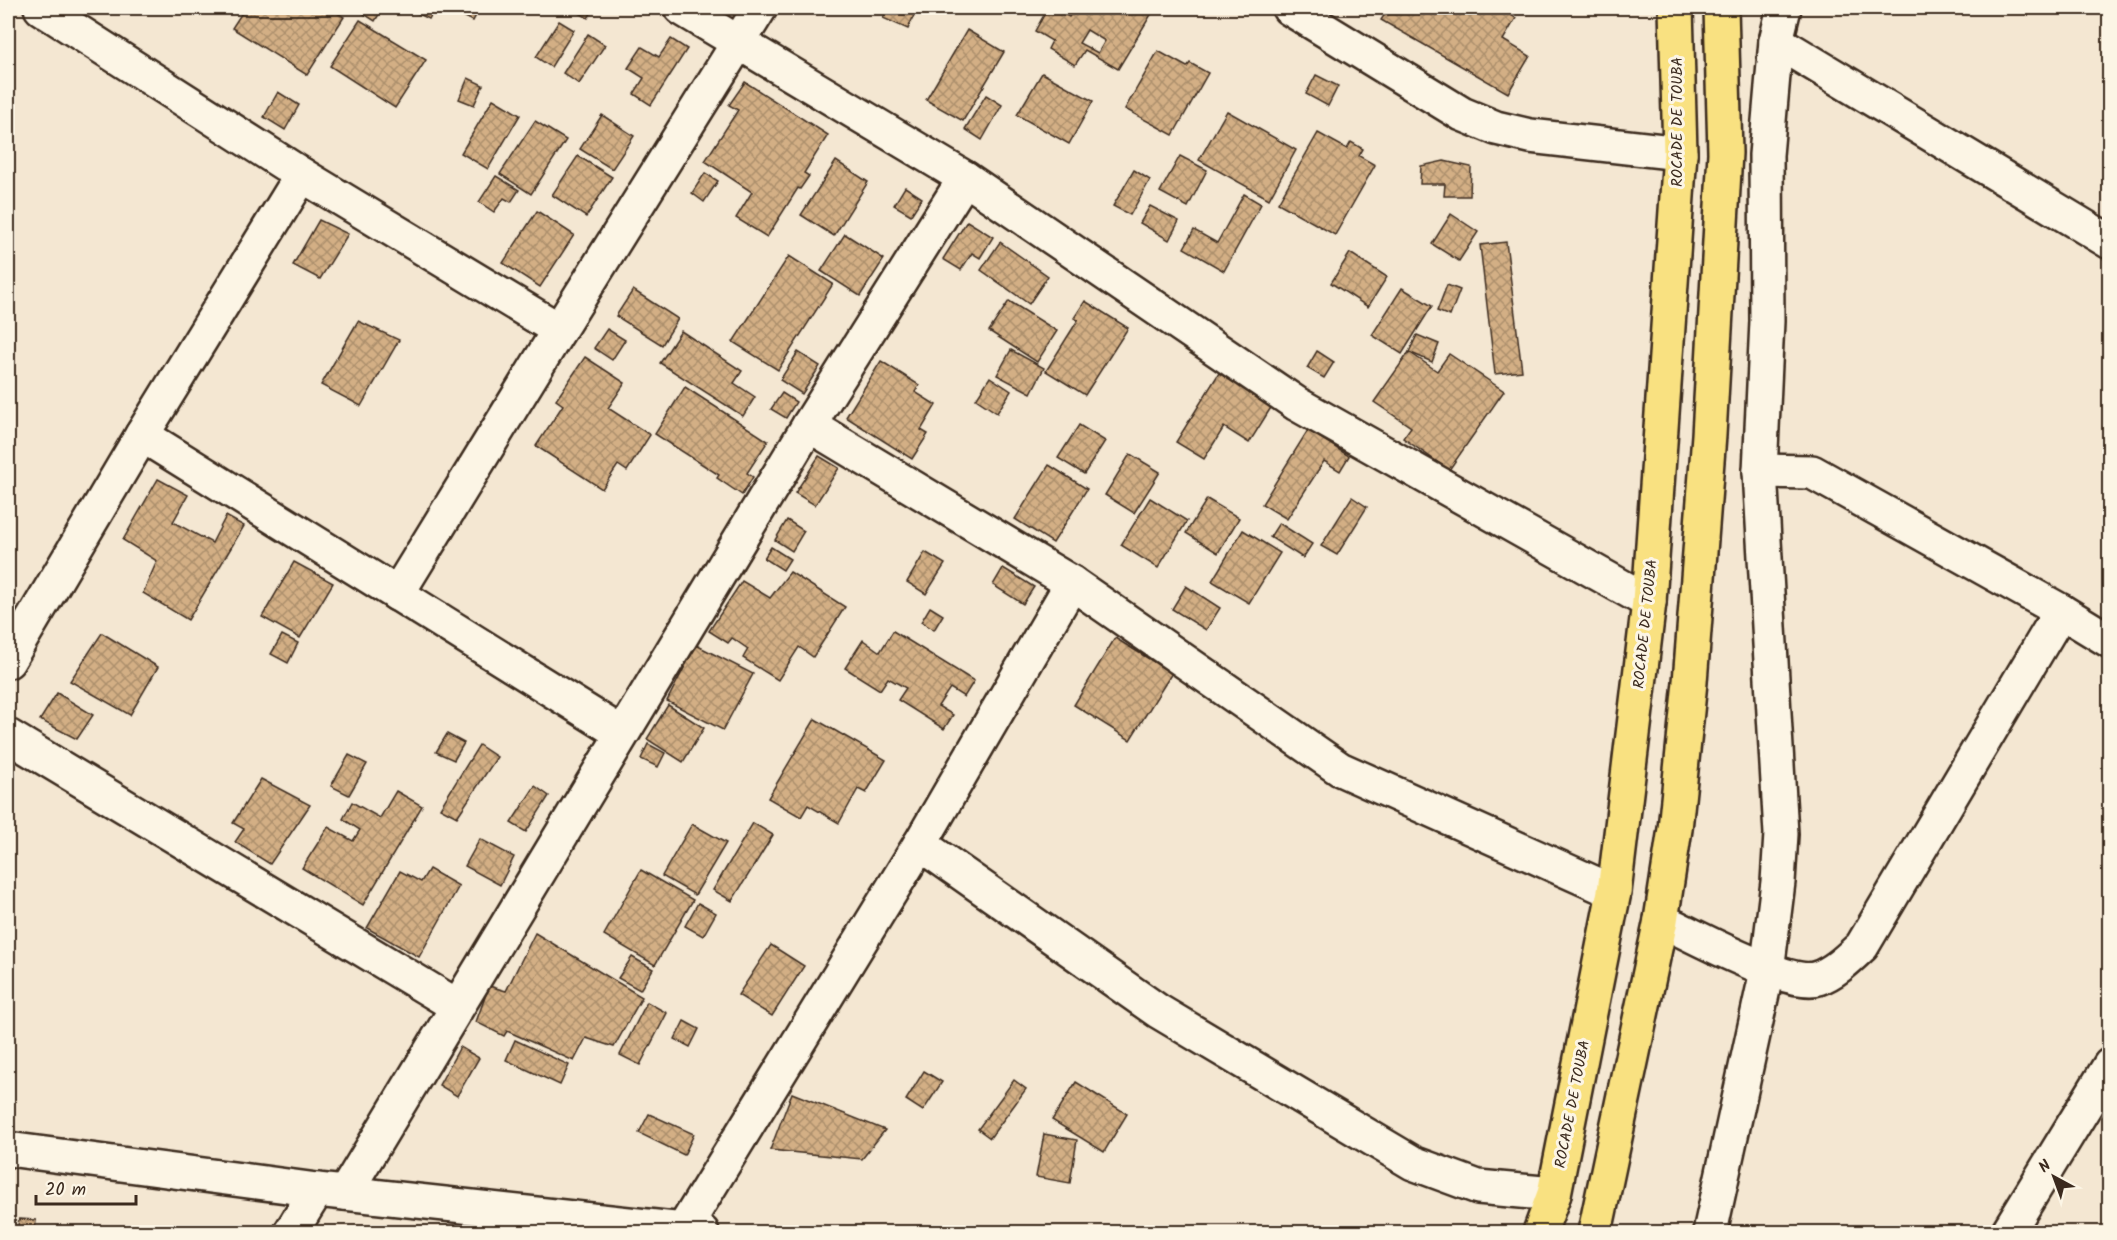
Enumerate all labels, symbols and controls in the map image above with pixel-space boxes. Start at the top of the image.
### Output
street label: ROCADE DE TOUBA [1666,57,1690,187]
street label: ROCADE DE TOUBA [1627,558,1665,690]
street label: ROCADE DE TOUBA [1549,1038,1597,1170]
north arrow [2024,1147,2084,1207]
text: N [2033,1154,2057,1180]
scale bar [36,1168,136,1206]
text: 20 m [45,1176,86,1205]

